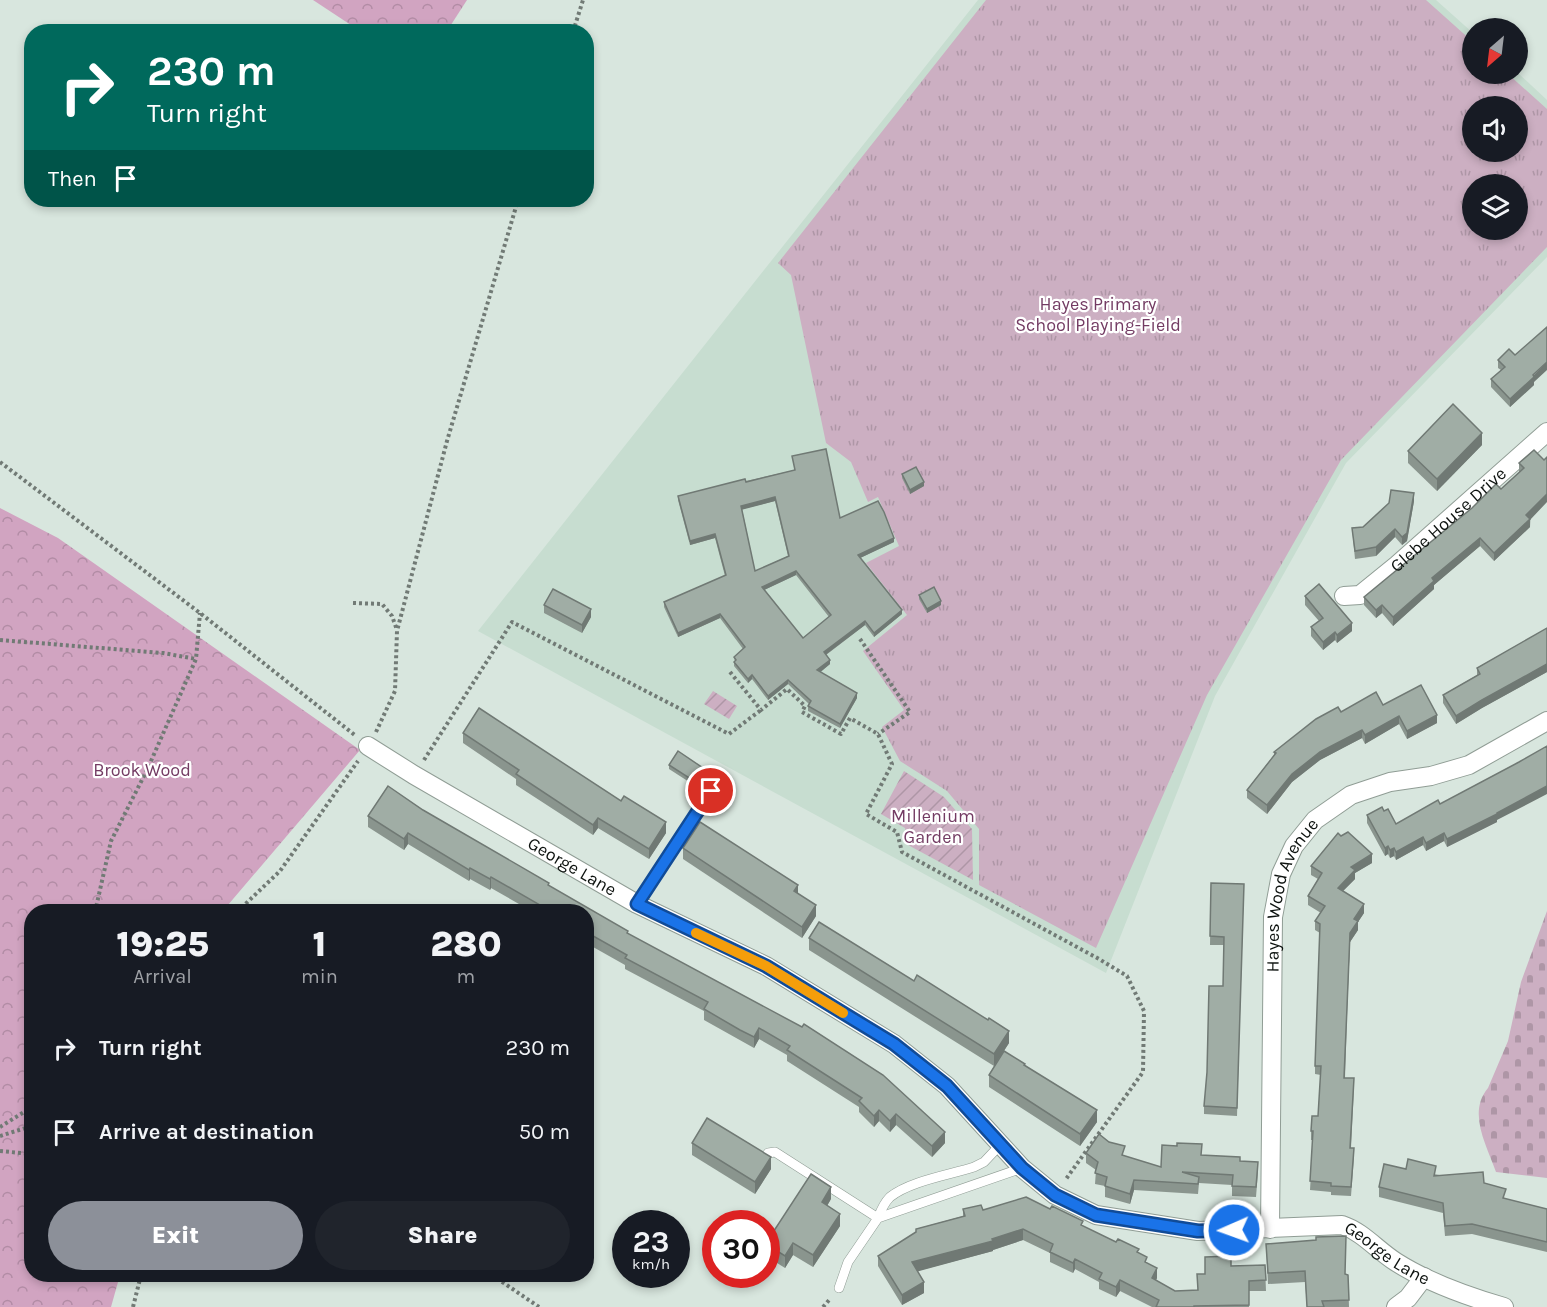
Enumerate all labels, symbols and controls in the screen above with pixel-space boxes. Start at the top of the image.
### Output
north arrow [1462,18,1528,84]
map controls [1462,18,1528,240]
text: 230 m [147,46,276,96]
icon: right [48,48,126,126]
button: sound [1462,96,1528,162]
text: Turn right [147,97,267,129]
icon: arrive [109,162,142,195]
text: Then [48,166,97,192]
button: layers [1462,174,1528,240]
park label: Hayes Primary School Playing-Field [1015,293,1181,336]
street label: Glebe House Drive [1385,462,1511,577]
park label: Brook Wood [93,759,191,781]
pin [685,765,736,816]
icon: arrive [694,774,727,807]
park label: Millenium Garden [891,805,975,848]
street label: Hayes Wood Avenue [1261,814,1323,973]
street label: George Lane [524,832,620,901]
text: 19:25 [116,923,209,965]
text: 1 [313,923,326,965]
text: 280 [430,923,502,965]
text: Arrival [133,965,192,988]
text: min [301,965,338,988]
text: m [457,965,475,988]
icon: right [48,1032,81,1065]
text: Turn right [99,1035,202,1061]
text: 230 m [505,1035,570,1061]
icon: arrive [48,1116,81,1149]
text: Arrive at destination [99,1119,314,1145]
text: 50 m [519,1119,570,1145]
position arrow [1202,1198,1266,1262]
button: Exit [48,1201,303,1270]
button: Share [315,1201,570,1270]
speed limit sign: 30 [702,1210,780,1288]
street label: George Lane [1341,1216,1434,1290]
text: 23 [633,1224,669,1260]
text: km/h [632,1255,670,1273]

